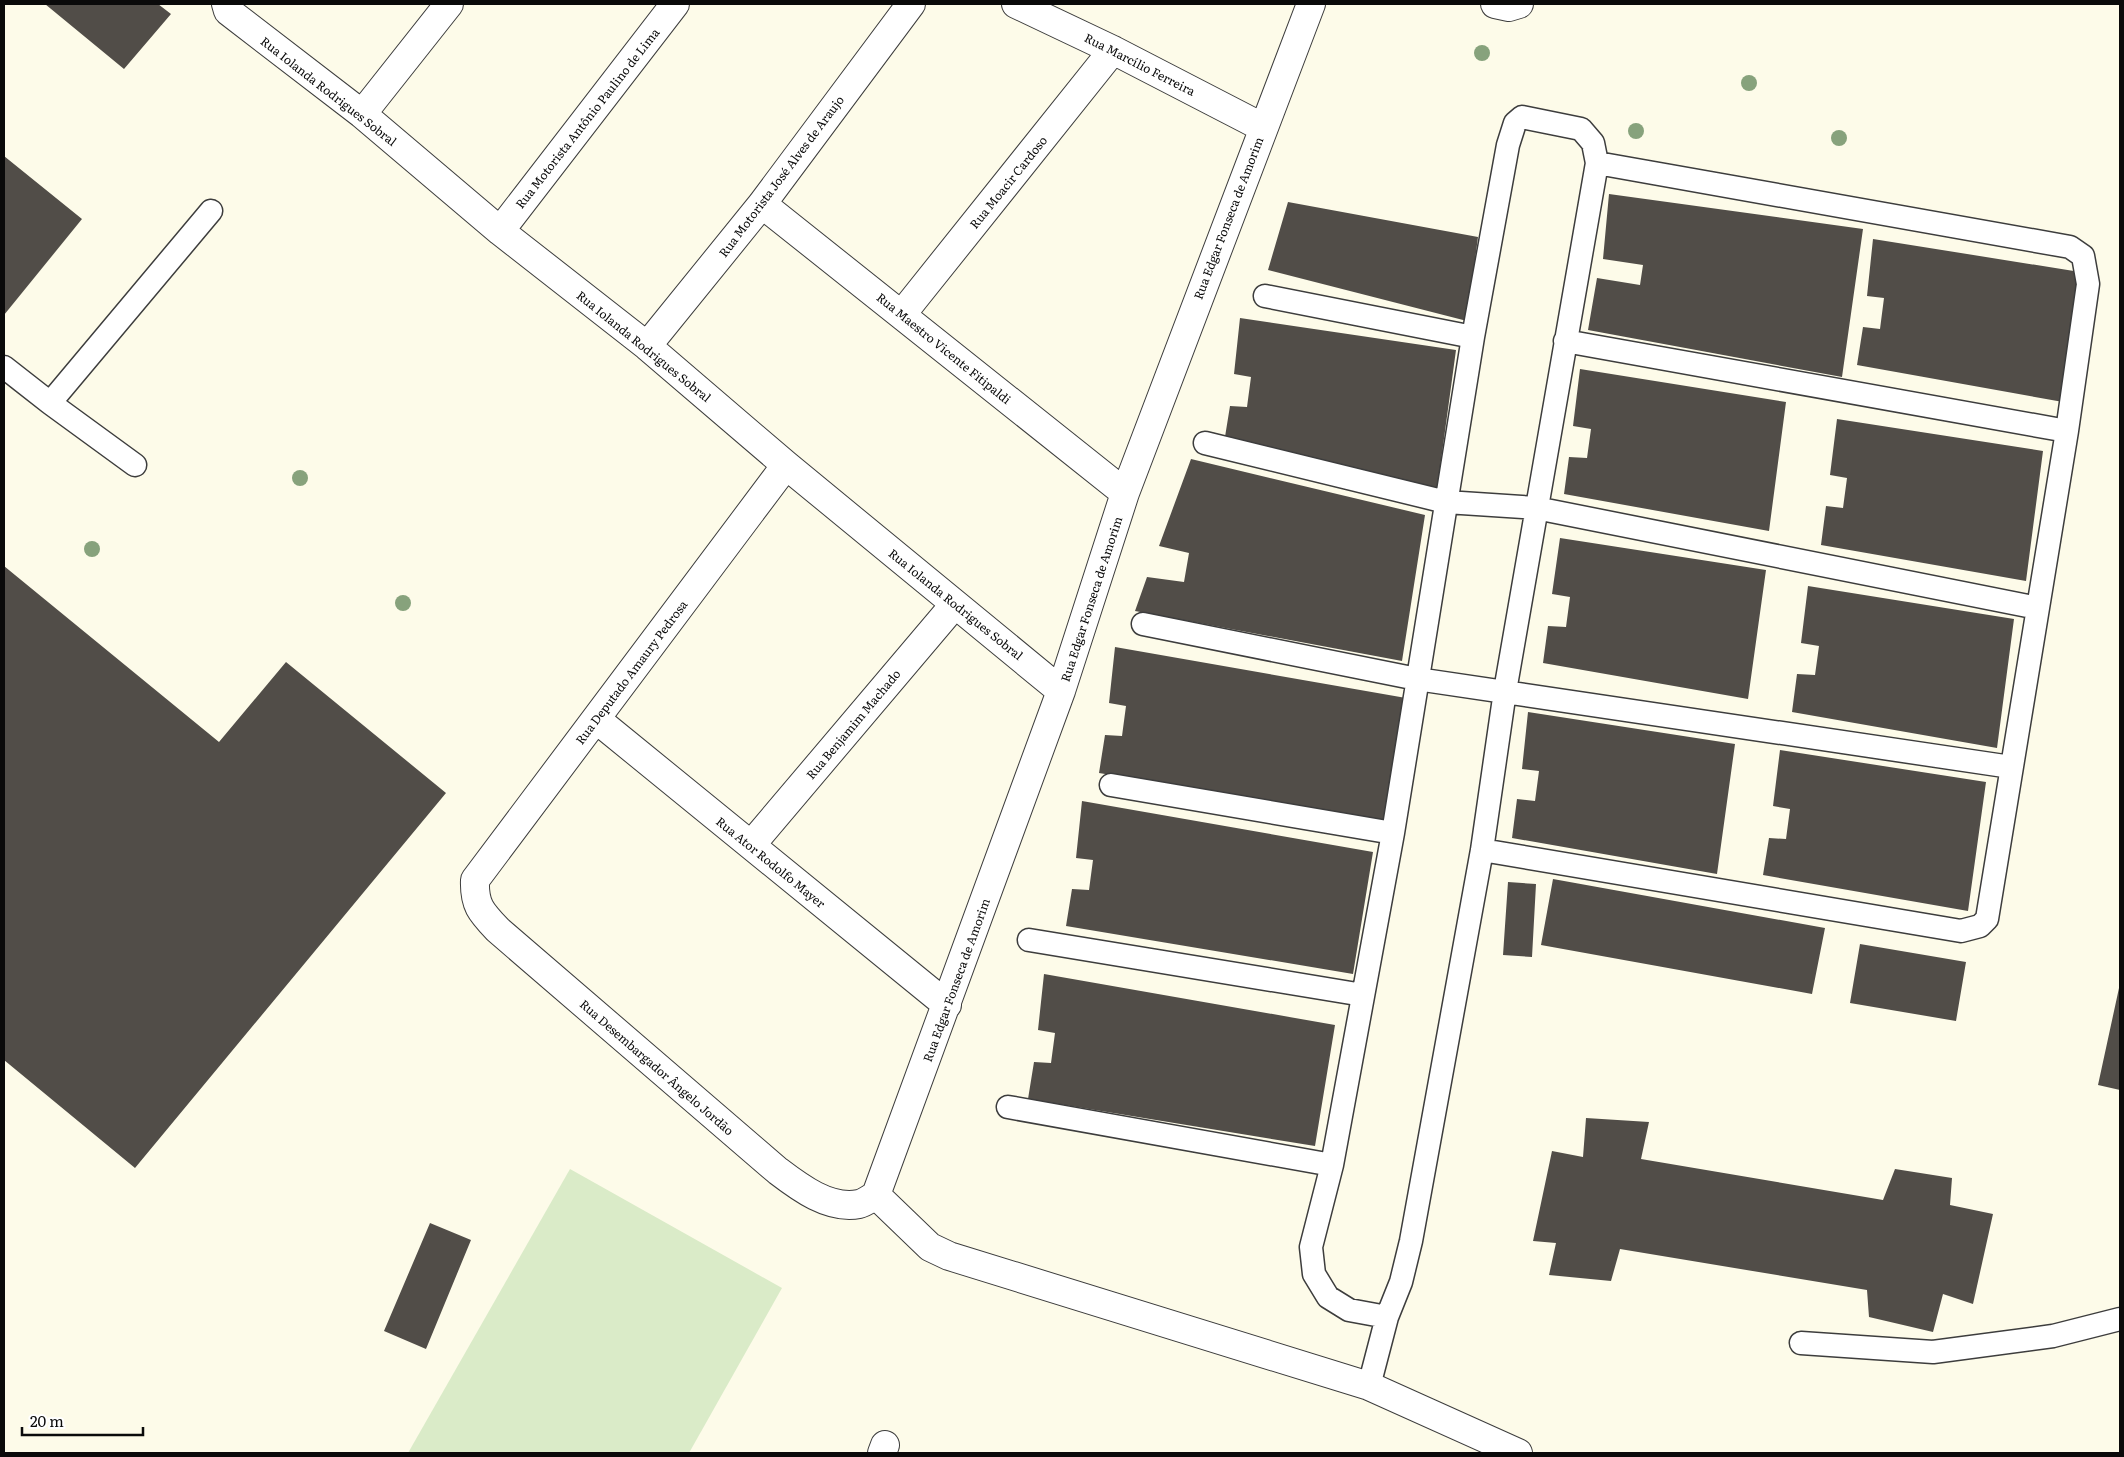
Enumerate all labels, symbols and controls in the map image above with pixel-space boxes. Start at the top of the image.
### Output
street label: Rua Motorista Antônio Paulino de Lima [511,24,664,212]
street label: Rua Marcílio Ferreira [1081,28,1199,100]
street label: Rua Iolanda Rodrigues Sobral [257,32,401,150]
street label: Rua Motorista José Alves de Araujo [714,91,848,261]
street label: Rua Moacir Cardoso [965,132,1051,232]
street label: Rua Edgar Fonseca de Amorim [1189,134,1268,302]
street label: Rua Iolanda Rodrigues Sobral [573,286,715,406]
street label: Rua Maestro Vicente Fitipaldi [873,288,1015,408]
street label: Rua Edgar Fonseca de Amorim [1056,514,1126,684]
street label: Rua Iolanda Rodrigues Sobral [885,544,1027,664]
street label: Rua Deputado Amaury Pedrosa [571,596,692,748]
street label: Rua Benjamim Machado [802,665,904,783]
street label: Rua Ator Rodolfo Mayer [712,812,830,912]
street label: Rua Edgar Fonseca de Amorim [918,895,994,1064]
street label: Rua Desembargador Ângelo Jordão [576,995,738,1139]
scale bar [22,1404,144,1436]
text: 20 m [30,1409,64,1432]

